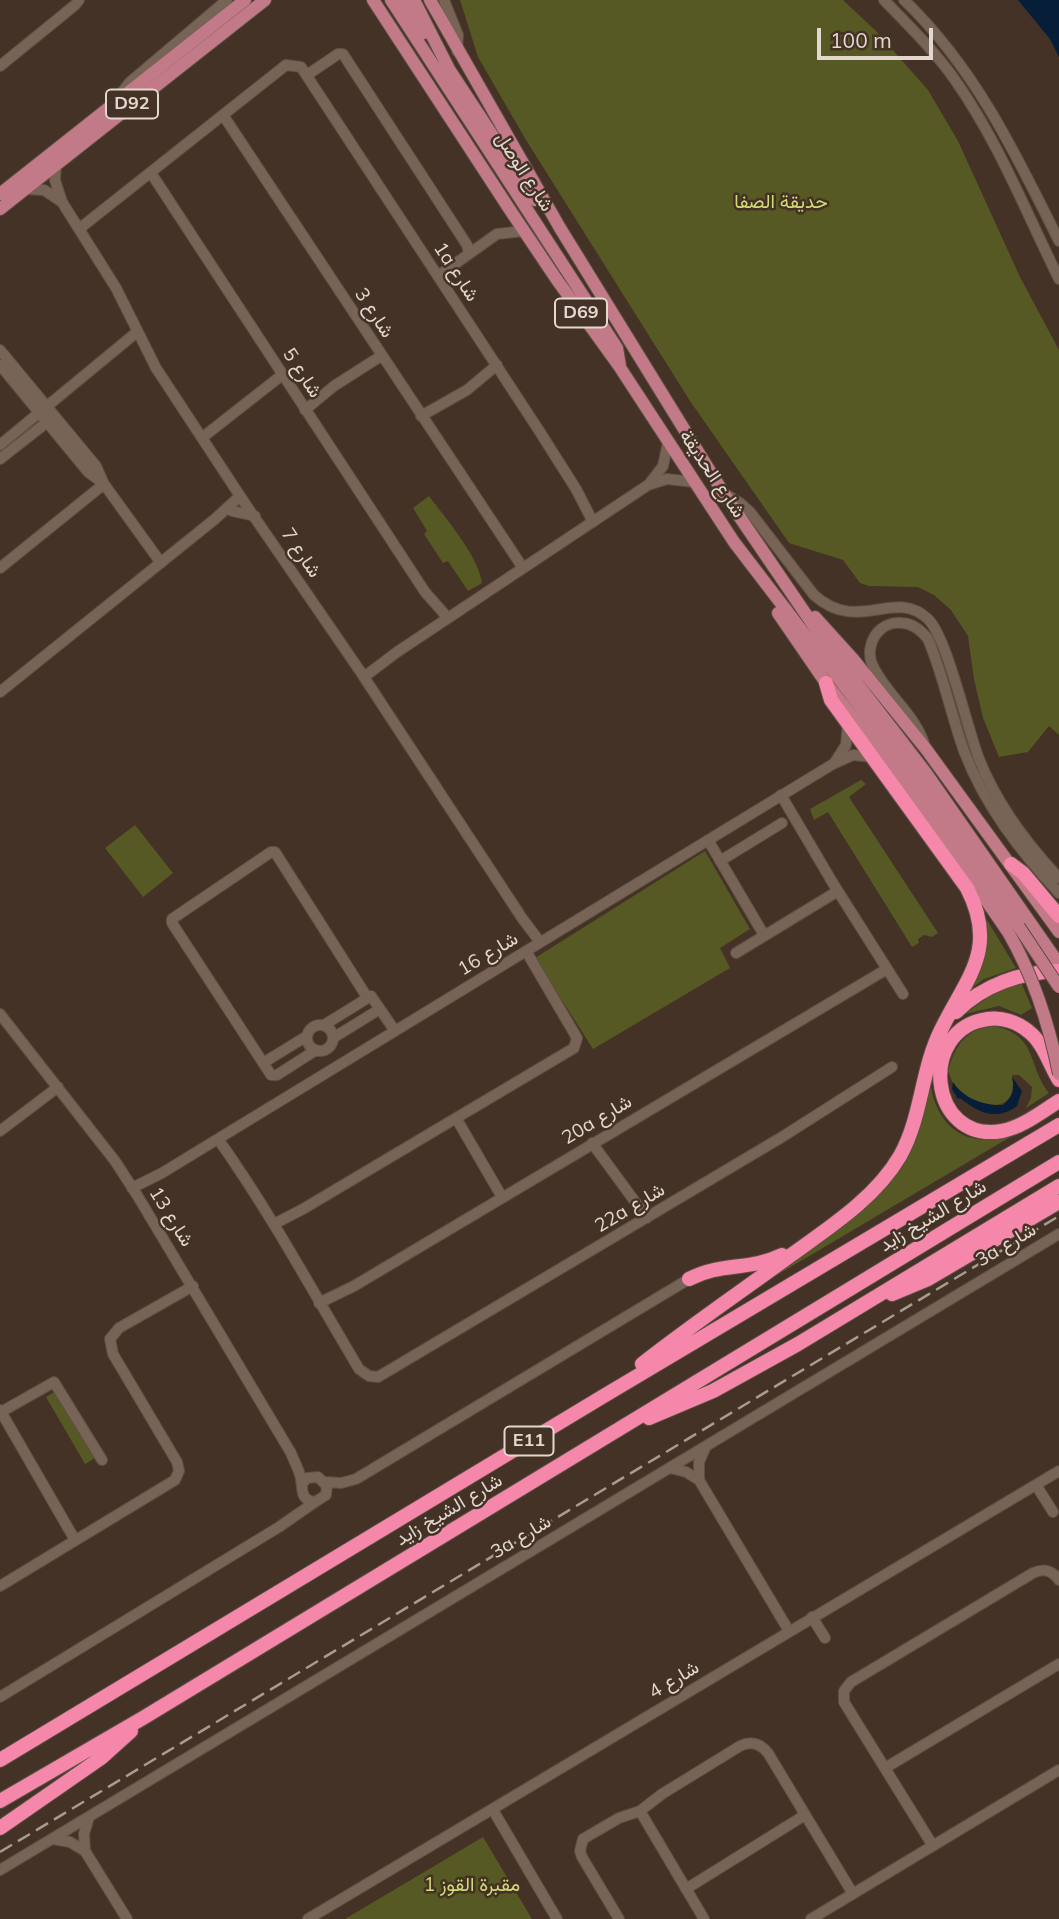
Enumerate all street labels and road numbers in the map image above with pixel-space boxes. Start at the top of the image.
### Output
road number: D92 [106,90,158,119]
street label: شارع الوصل [490,128,558,216]
street label: 1a شارع [428,238,484,306]
street label: شارع 3 [350,284,398,342]
road number: D69 [555,298,607,328]
street label: شارع 5 [278,344,326,402]
street label: شارع الحديقة [674,426,750,522]
street label: شارع 7 [276,524,326,582]
street label: شارع 16 [454,927,522,981]
street label: 20a شارع [558,1090,636,1150]
street label: شارع الشيخ زايد [875,1175,991,1257]
street label: 22a شارع [591,1178,669,1238]
street label: شارع 13 [144,1183,198,1251]
street label: 3a شارع [972,1218,1040,1272]
road number: E11 [504,1426,554,1456]
street label: شارع الشيخ زايد [391,1469,507,1551]
street label: 3a شارع [487,1510,555,1564]
street label: شارع 4 [645,1656,703,1704]

